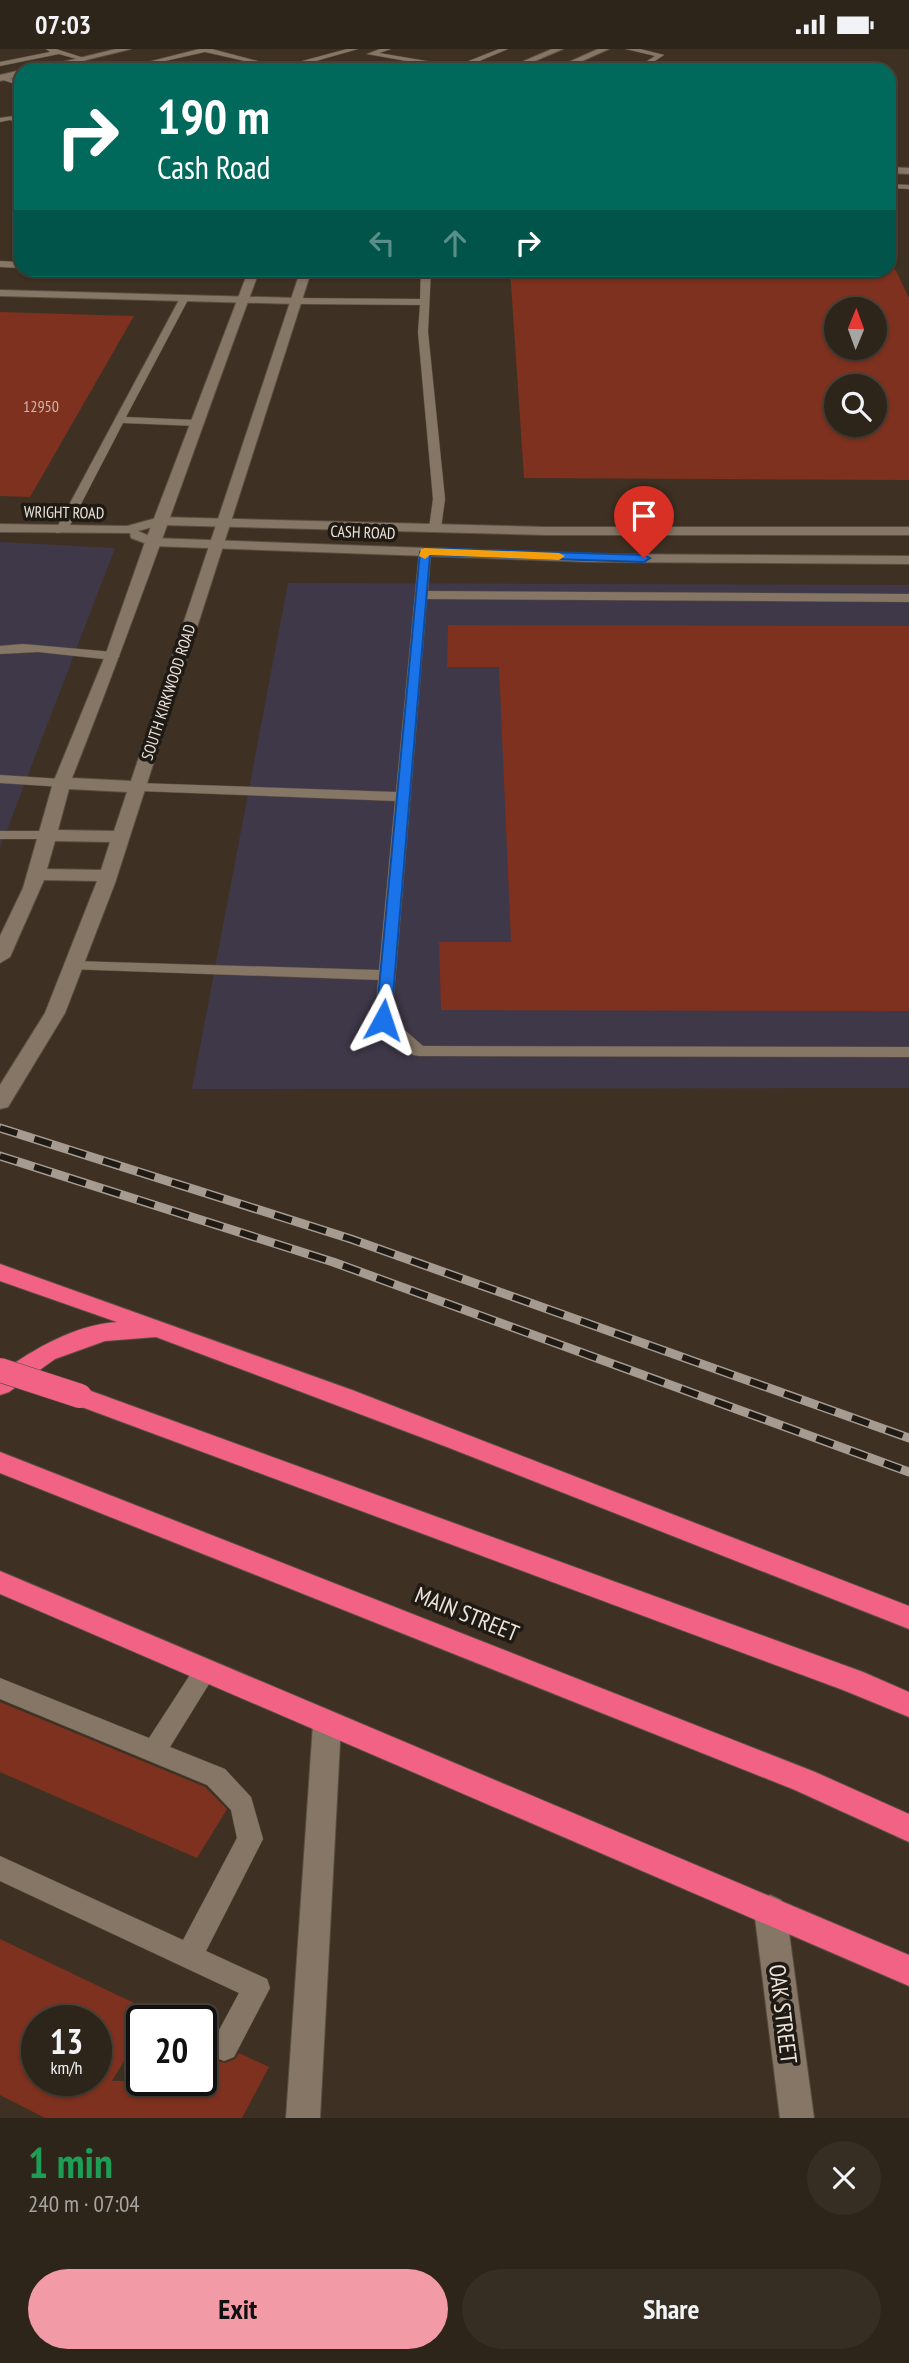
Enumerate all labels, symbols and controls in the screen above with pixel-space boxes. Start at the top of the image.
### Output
text: 07:03 [35,8,91,41]
text: 190 m [157,84,270,148]
icon: right [42,91,133,182]
text: Cash Road [157,146,270,188]
icon: left [363,224,401,262]
icon: ahead [436,224,474,262]
icon: right [509,224,547,262]
north arrow [824,297,887,361]
map controls [824,297,887,437]
button: search [824,374,887,437]
house number: 12950 [23,396,59,416]
pin [614,486,674,558]
icon: arrive [625,497,663,535]
street label: WRIGHT ROAD [24,501,104,523]
street label: CASH ROAD [330,521,396,543]
street label: SOUTH KIRKWOOD ROAD [137,622,199,762]
position arrow [346,983,420,1057]
street label: MAIN STREET [411,1580,523,1647]
street label: OAK STREET [763,1963,804,2065]
speed limit sign: 20 [126,2005,217,2096]
text: 13 [50,2018,83,2064]
text: km/h [51,2056,82,2079]
text: 1 min [28,2135,113,2190]
button: close [807,2141,881,2215]
text: 240 m · 07:04 [28,2189,140,2218]
button: Exit [28,2269,448,2349]
button: Share [462,2269,881,2349]

